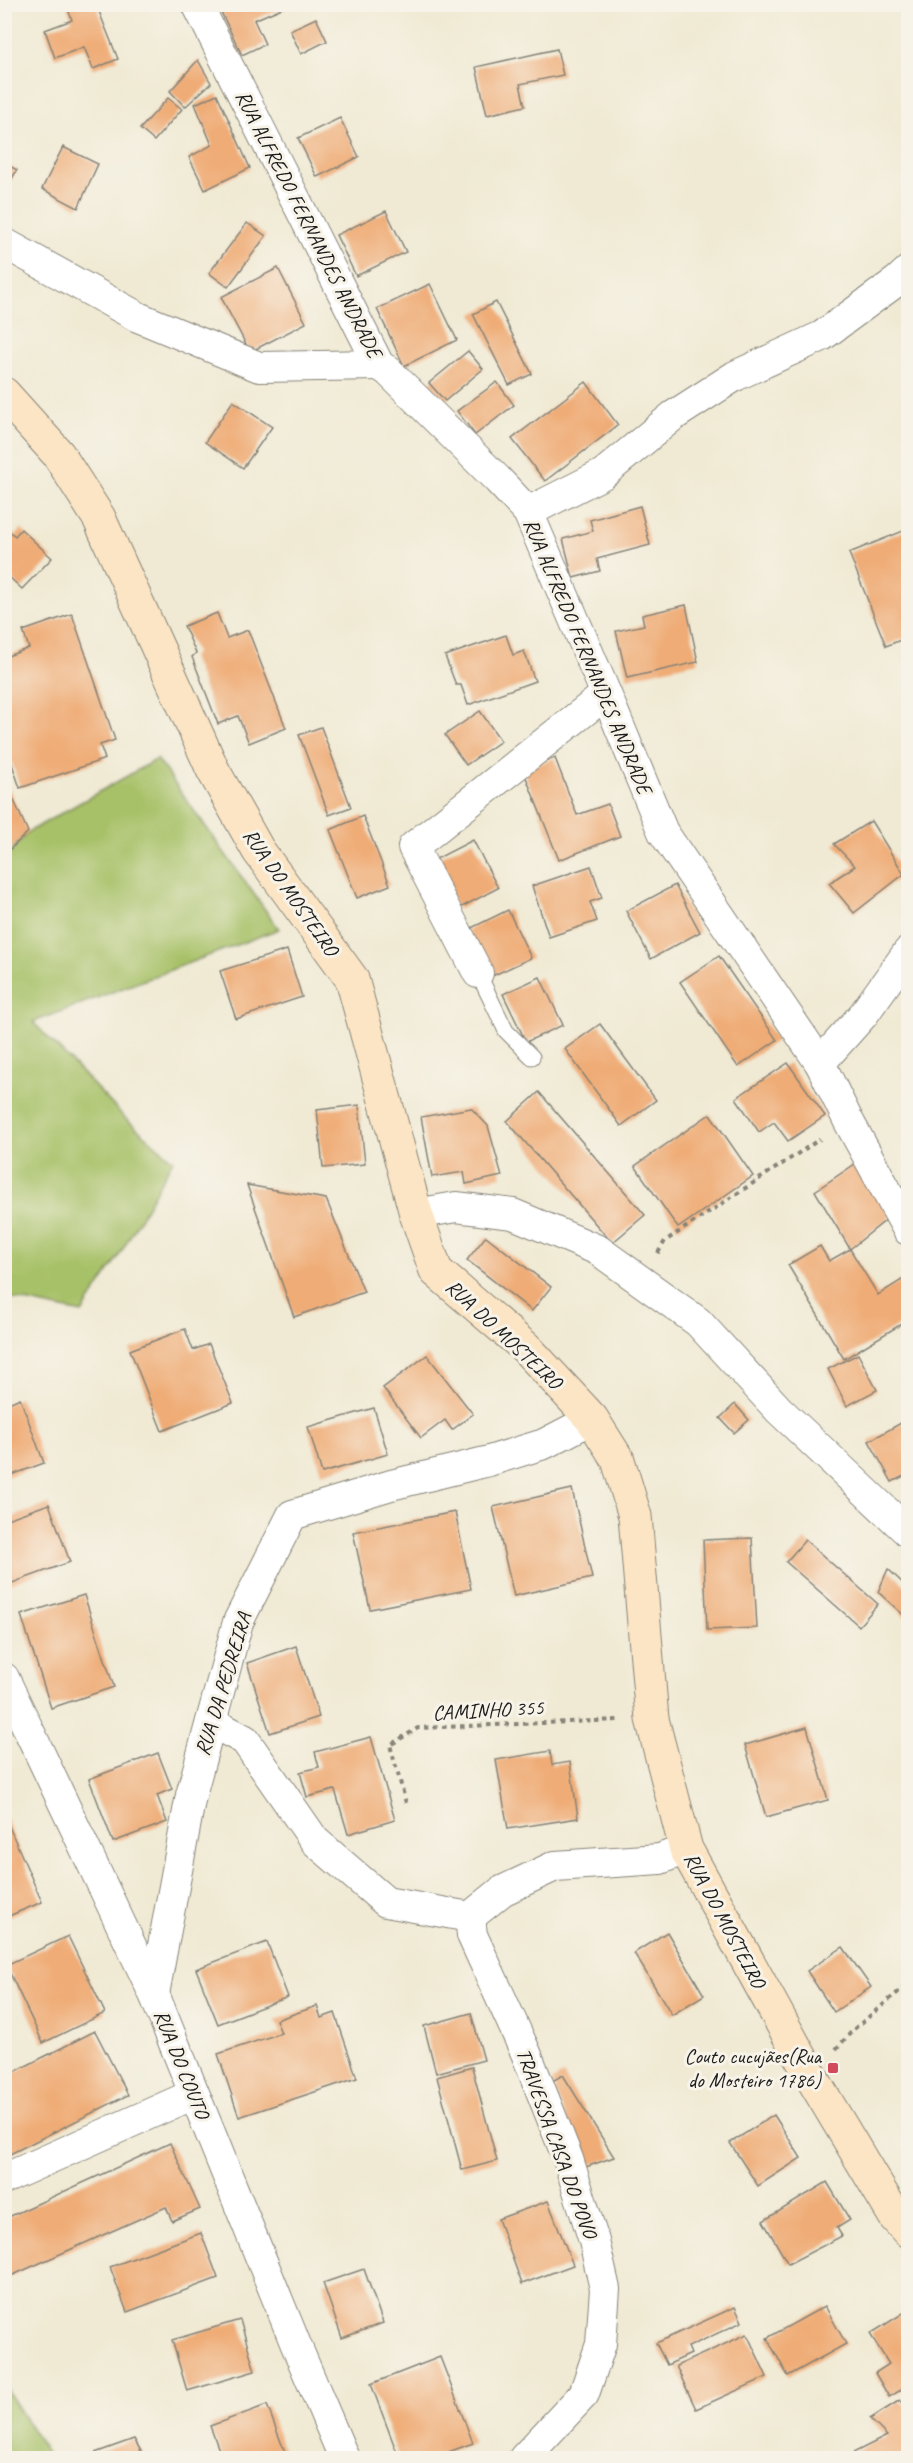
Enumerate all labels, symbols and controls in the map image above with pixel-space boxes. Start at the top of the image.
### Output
street label: RUA ALFREDO FERNANDES ANDRADE [230,86,389,364]
street label: RUA ALFREDO FERNANDES ANDRADE [518,514,659,800]
street label: RUA DO MOSTEIRO [238,823,346,963]
street label: RUA DO MOSTEIRO [441,1274,569,1396]
street label: RUA DA PEDREIRA [189,1608,257,1758]
street label: CAMINHO 355 [432,1694,546,1726]
street label: RUA DO MOSTEIRO [678,1848,773,1994]
street label: RUA DO COUTO [148,2006,217,2125]
place label: Couto cucujães(Rua do Mosteiro 1786) [685,2043,823,2093]
street label: TRAVESSA CASA DO POVO [511,2045,604,2244]
marker: Couto cucujães(Rua do Mosteiro 1786) [826,2061,840,2075]

